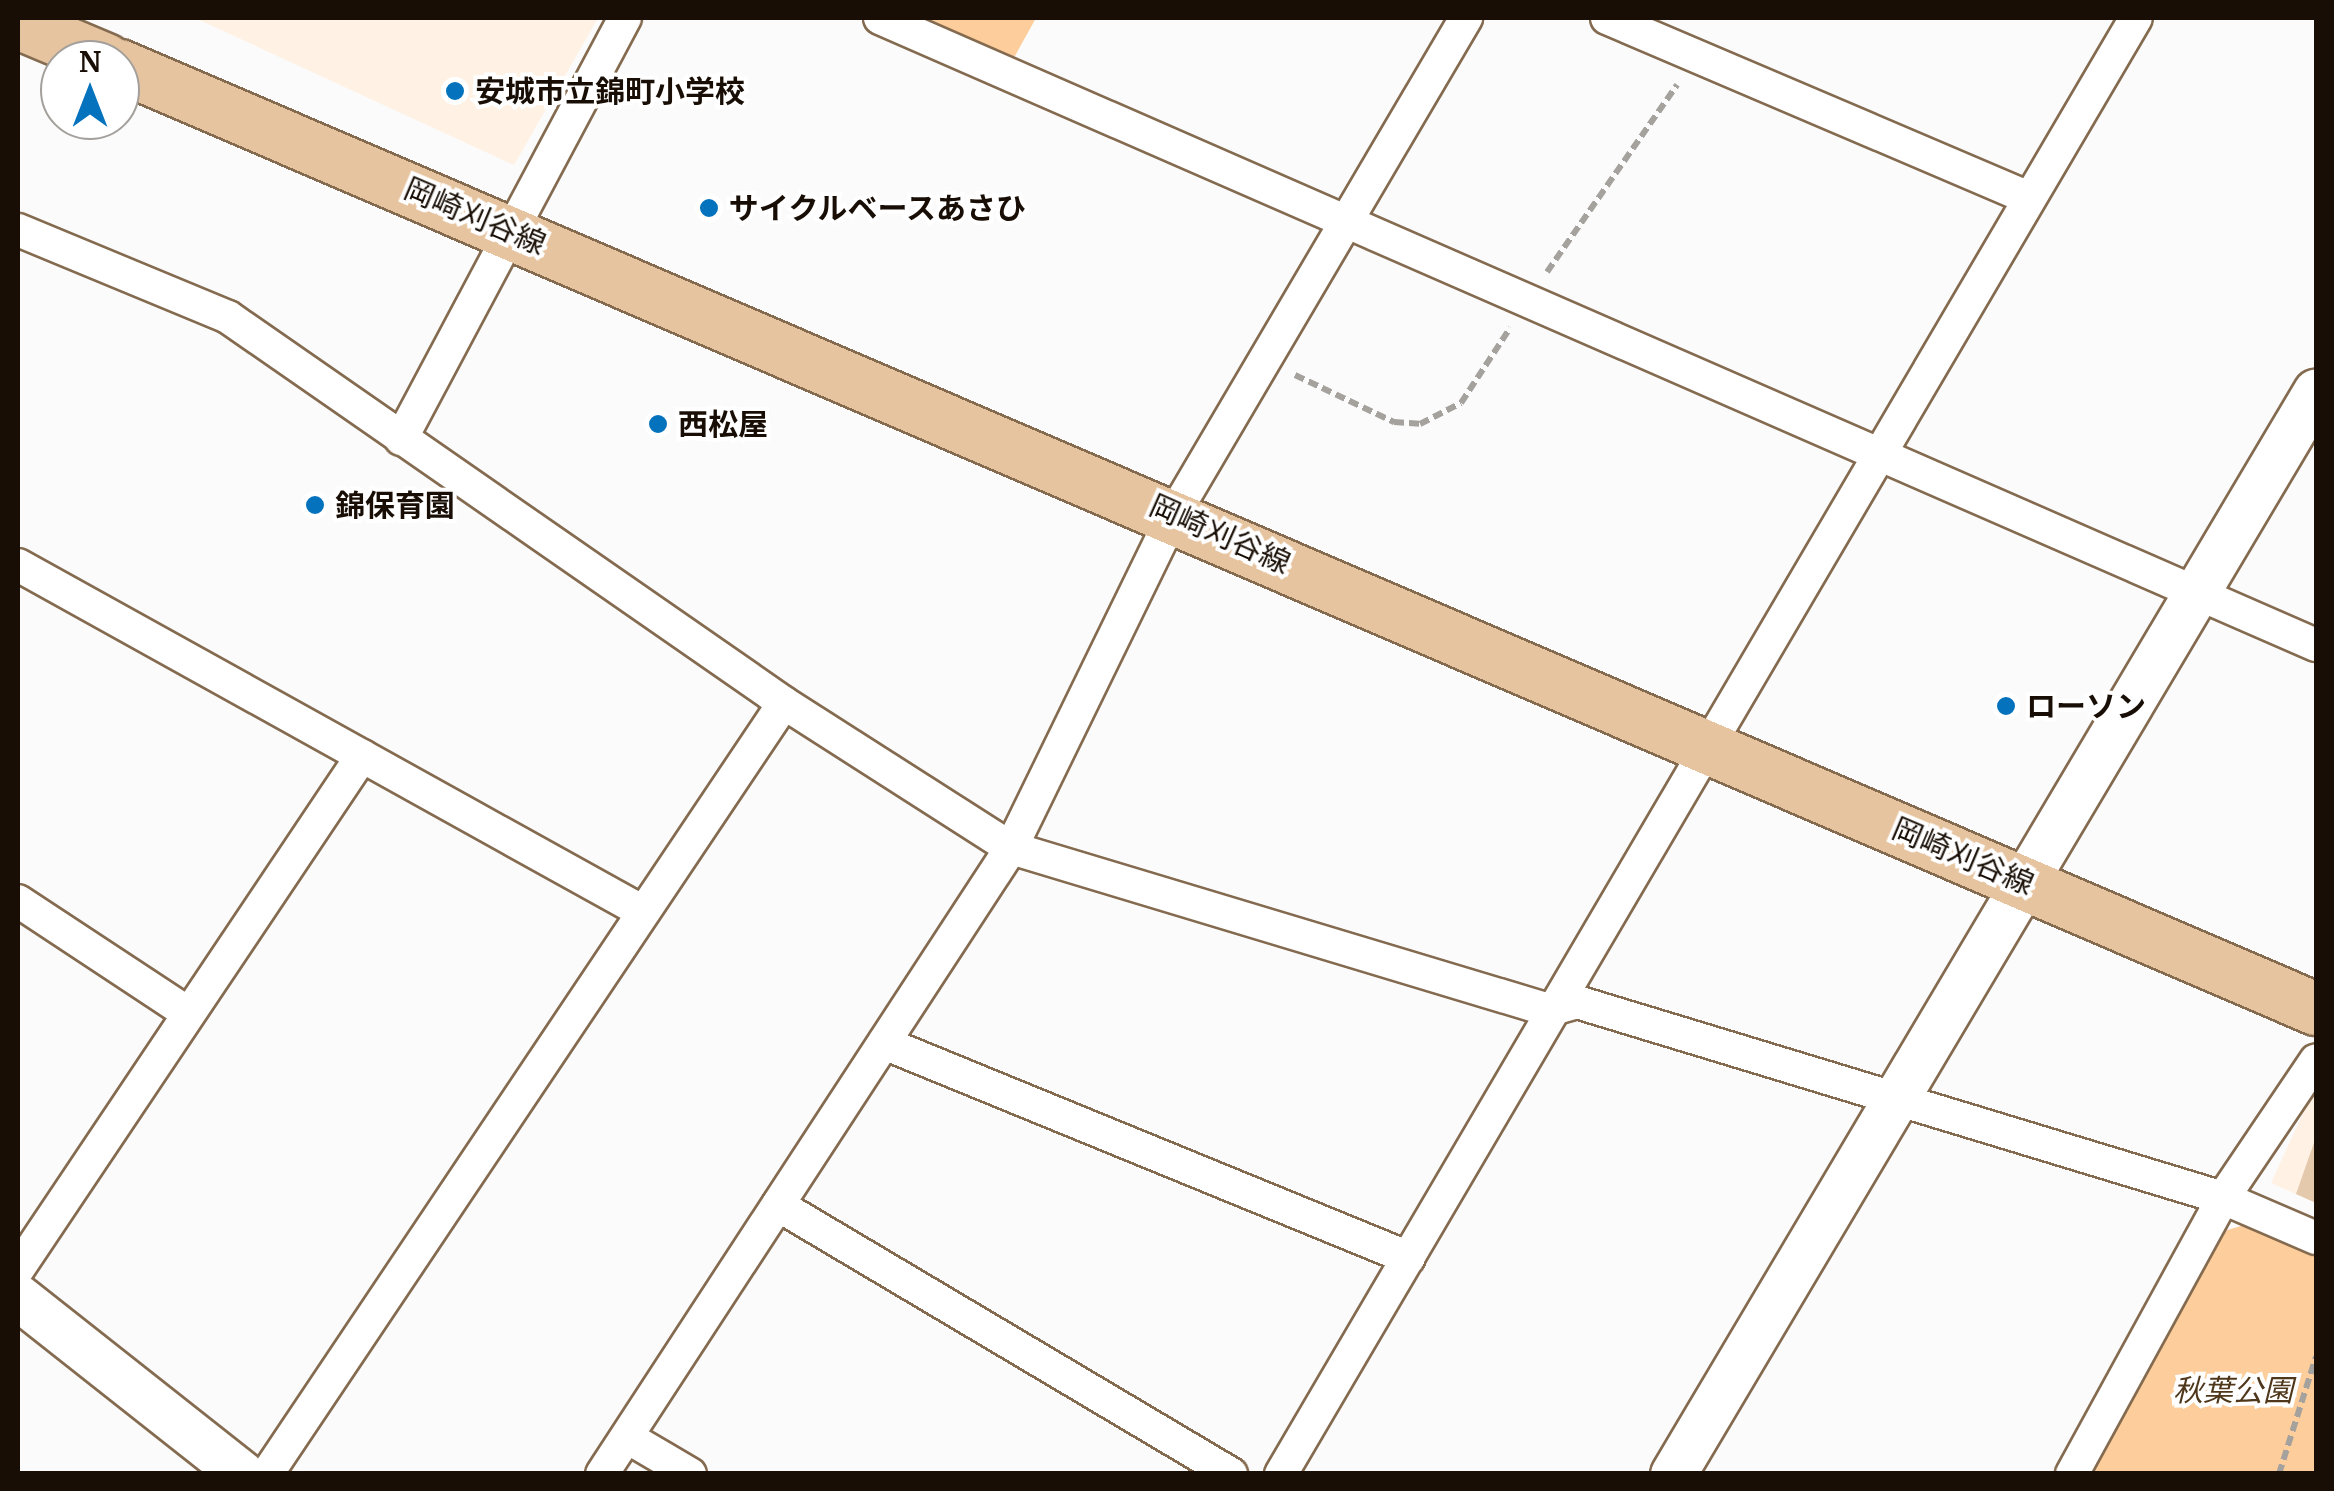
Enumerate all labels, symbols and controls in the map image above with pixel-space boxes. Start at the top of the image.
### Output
north arrow [40,40,140,140]
text: N [79,44,101,80]
place label: 安城市立錦町小学校 [475,73,745,109]
marker: 安城市立錦町小学校 [444,80,466,102]
street label: 岡崎刈谷線 [399,170,551,262]
place label: サイクルベースあさひ [729,190,1029,226]
marker: サイクルベースあさひ [698,197,720,219]
place label: 西松屋 [678,406,768,442]
marker: 西松屋 [647,413,669,435]
place label: 錦保育園 [335,487,455,523]
street label: 岡崎刈谷線 [1144,487,1296,581]
marker: 錦保育園 [304,494,326,516]
place label: ローソン [2026,688,2146,724]
marker: ローソン [1995,695,2017,717]
street label: 岡崎刈谷線 [1887,810,2039,902]
park label: 秋葉公園 [2173,1372,2293,1408]

